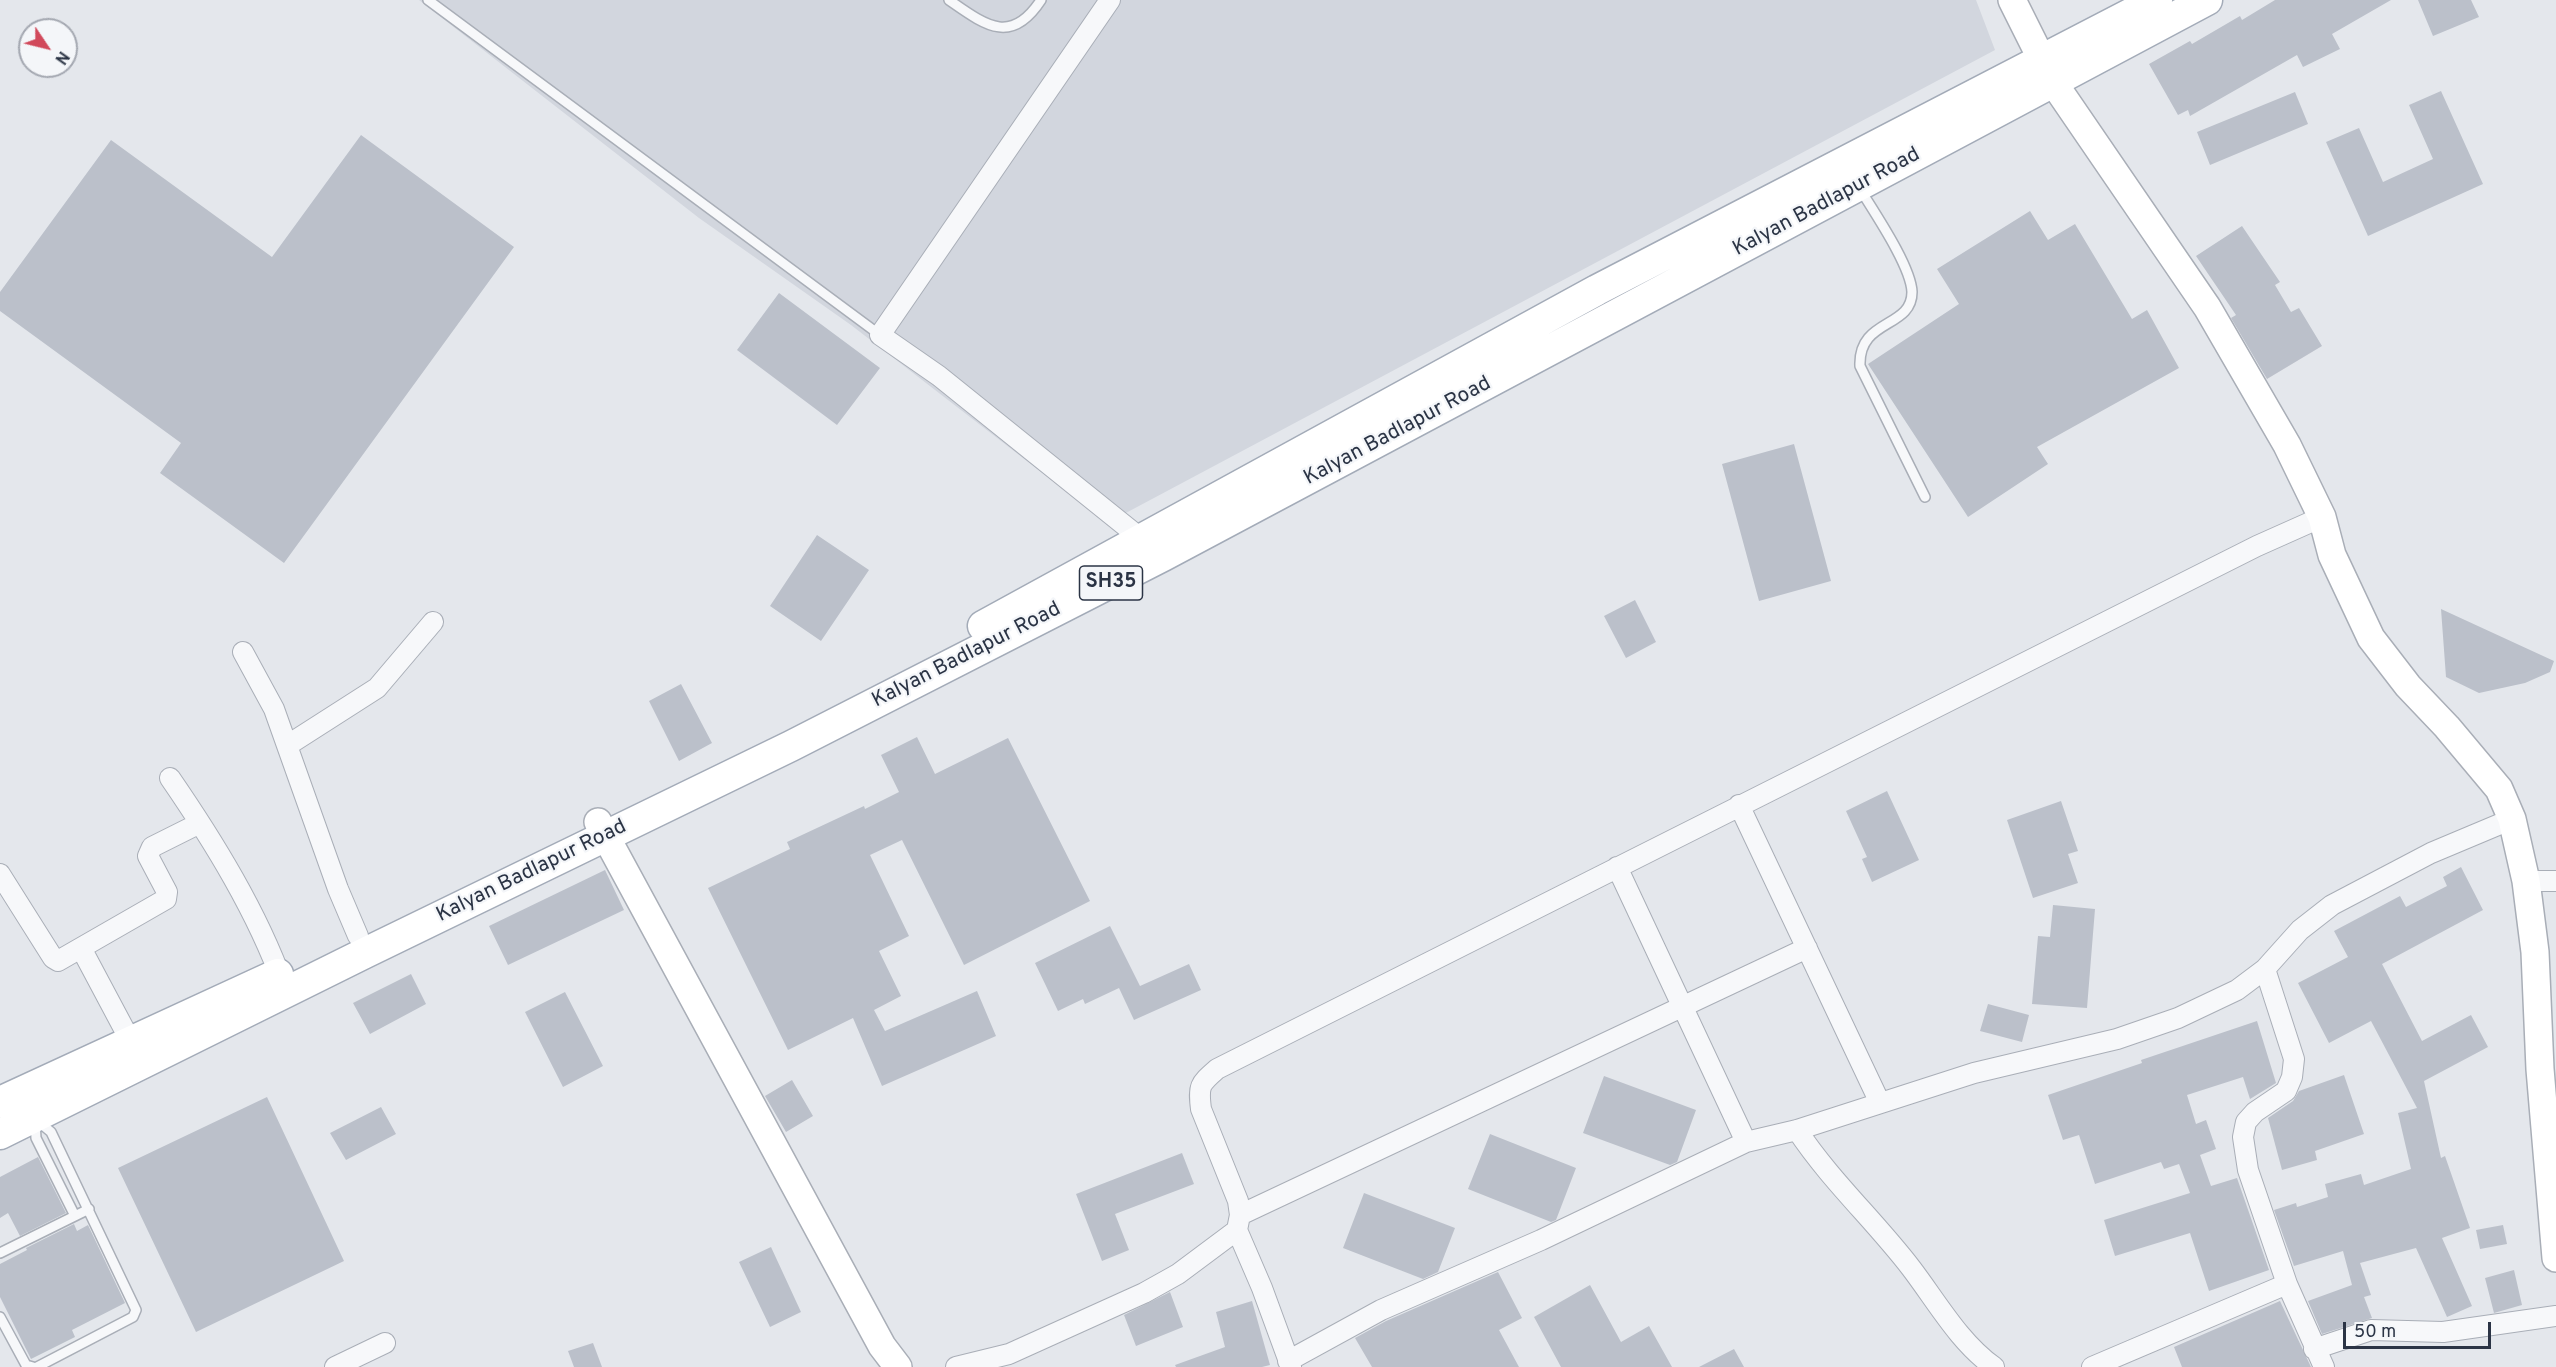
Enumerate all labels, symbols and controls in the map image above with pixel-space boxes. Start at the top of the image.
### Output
north arrow [18,18,78,78]
text: N [50,47,73,68]
street label: Kalyan Badlapur Road [1729,143,1925,263]
street label: Kalyan Badlapur Road [1300,372,1496,492]
road number: SH35 [1080,566,1142,600]
street label: Kalyan Badlapur Road [868,597,1066,715]
street label: Kalyan Badlapur Road [433,815,631,929]
scale bar [2346,1310,2494,1348]
text: 50 m [2354,1321,2396,1344]

